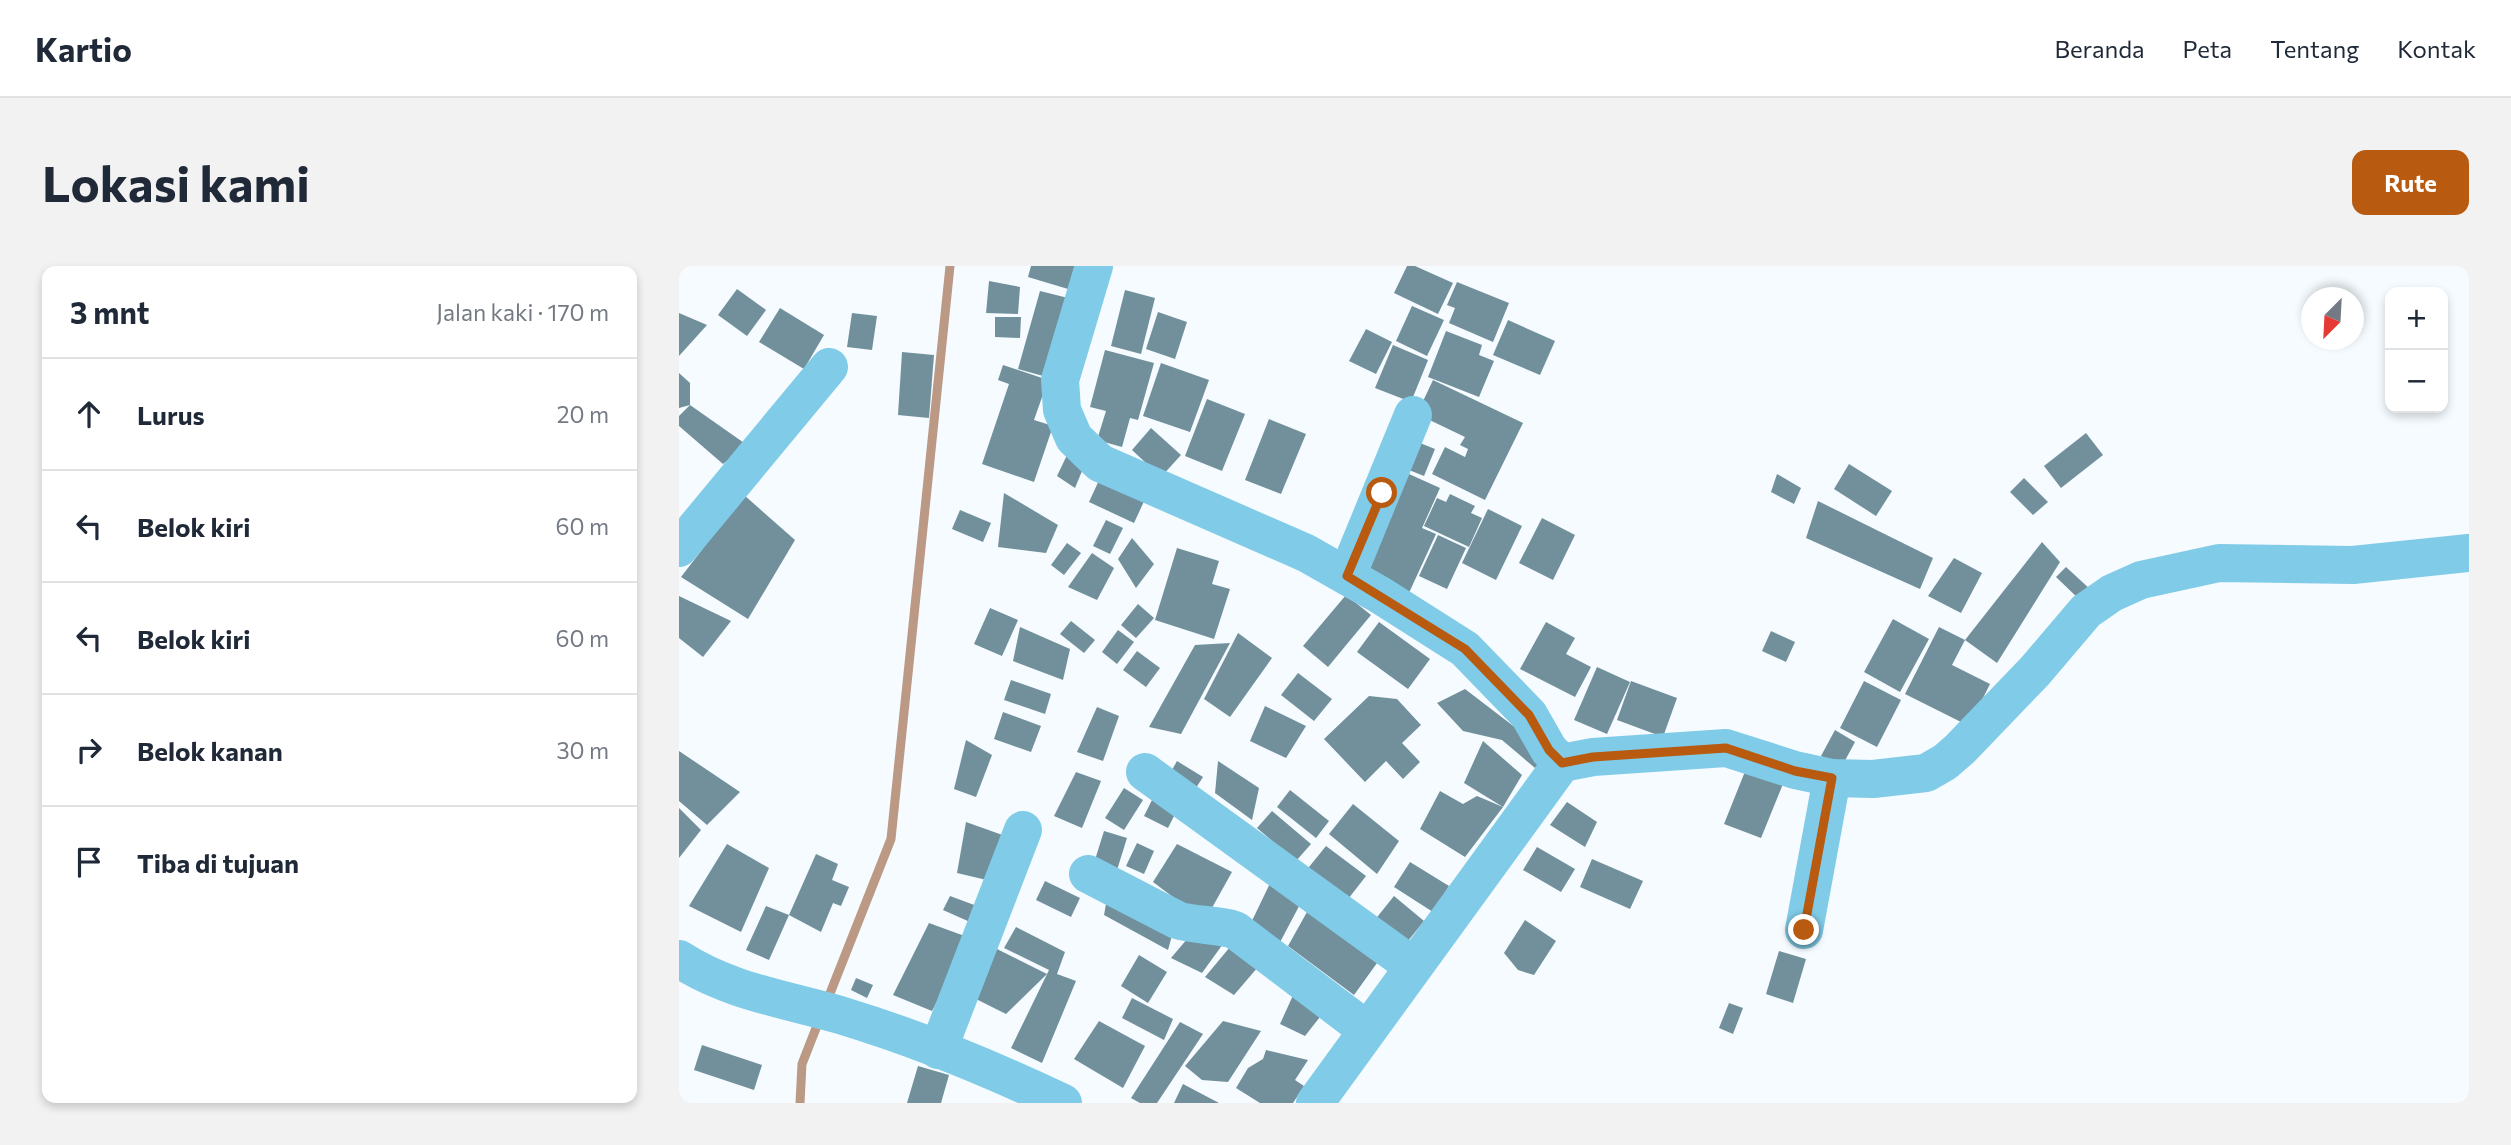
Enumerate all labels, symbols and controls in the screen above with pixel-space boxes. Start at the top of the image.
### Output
text: Kartio [35,28,132,69]
text: Beranda [2054,34,2145,63]
text: Peta [2183,34,2232,63]
text: Tentang [2270,34,2359,63]
text: Kontak [2397,34,2476,63]
button: Rute [2352,150,2469,215]
text: Lokasi kami [42,152,310,212]
north arrow [2301,287,2364,350]
map controls [2385,287,2448,413]
button: + [2385,287,2448,350]
text: 3 mnt [70,293,149,330]
text: Jalan kaki · 170 m [436,298,609,326]
button: − [2385,350,2448,413]
icon: ahead [70,395,108,433]
text: Lurus [137,399,205,430]
text: 20 m [557,400,609,428]
route start [1366,477,1397,508]
icon: left [70,507,108,545]
text: Belok kiri [137,511,251,542]
text: 60 m [556,512,609,540]
icon: left [70,619,108,657]
text: Belok kiri [137,623,251,654]
text: 60 m [556,624,609,652]
icon: right [70,731,108,769]
text: Belok kanan [137,735,283,766]
text: 30 m [556,736,609,764]
icon: arrive [70,843,108,881]
text: Tiba di tujuan [137,847,299,878]
route end [1788,914,1819,945]

